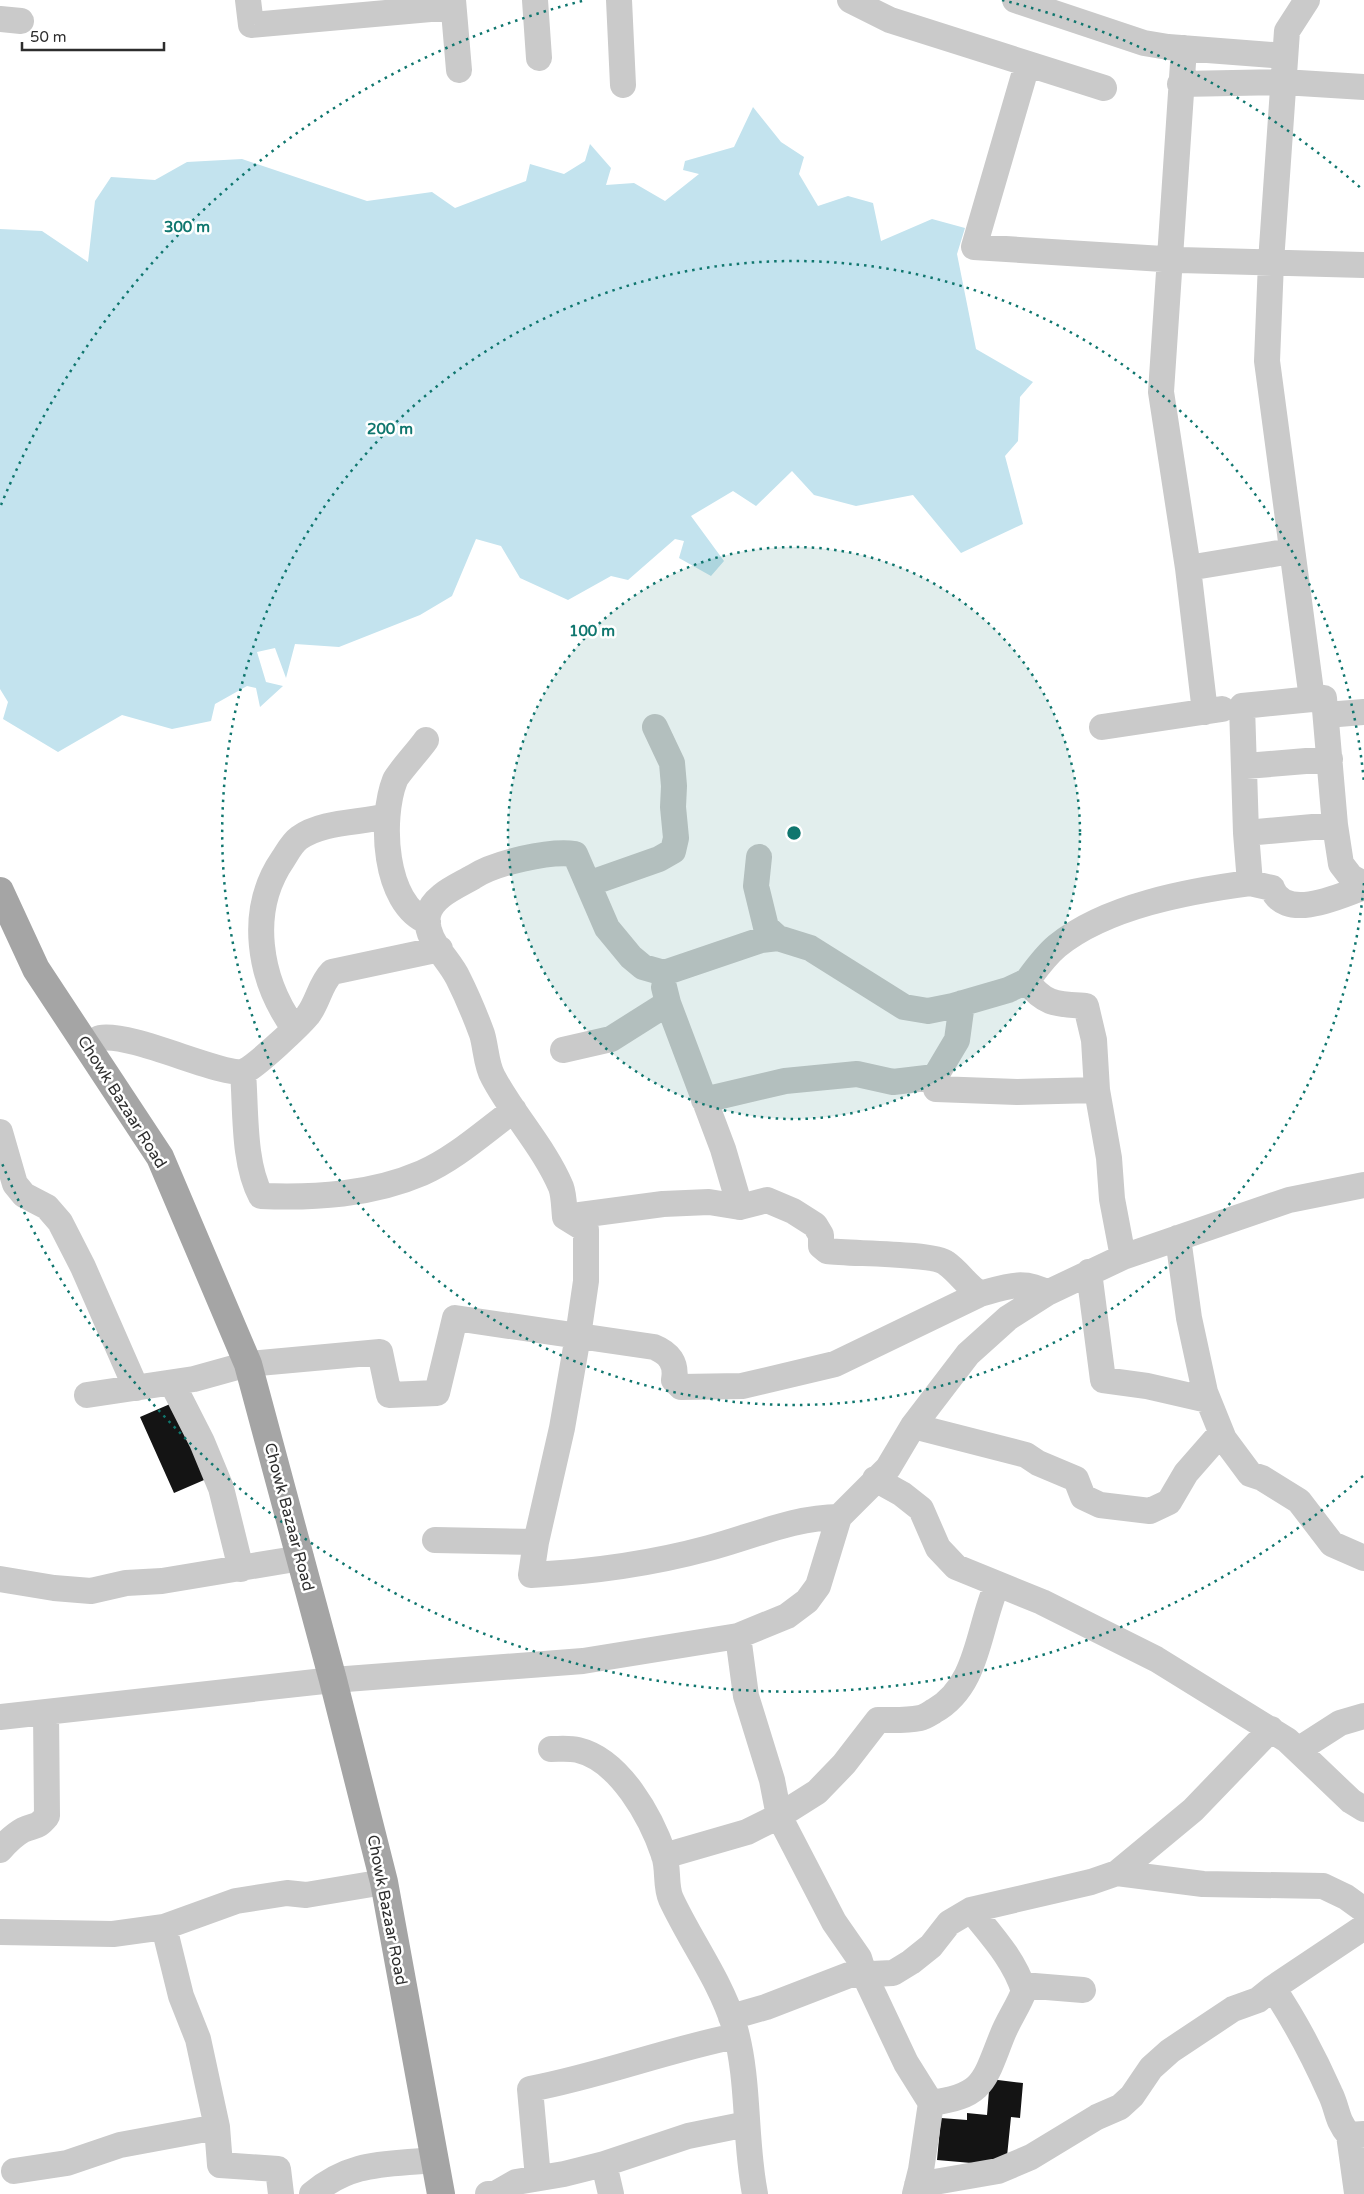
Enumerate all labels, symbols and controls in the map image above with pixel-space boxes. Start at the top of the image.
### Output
scale bar [22,20,165,52]
text: 50 m [30,28,67,46]
text: 300 m [164,218,210,236]
text: 200 m [367,420,413,438]
text: 100 m [569,622,615,640]
centre of rings [785,824,803,842]
street label: Chowk Bazaar Road [73,1032,171,1172]
street label: Chowk Bazaar Road [260,1441,318,1593]
street label: Chowk Bazaar Road [363,1833,411,1987]

